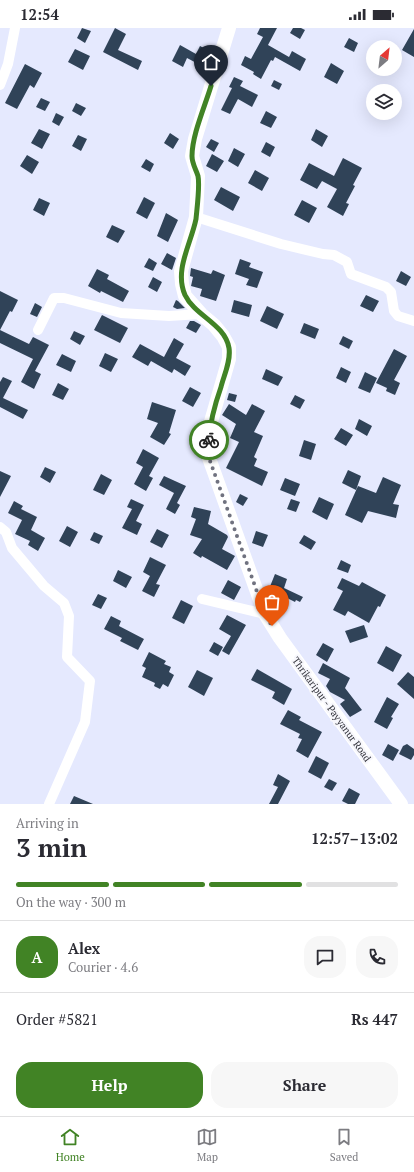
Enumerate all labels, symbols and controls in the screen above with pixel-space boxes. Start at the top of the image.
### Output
text: 12:54 [20,4,59,24]
north arrow [366,40,402,76]
map controls [366,40,402,120]
pin [194,45,228,86]
icon: home [200,51,222,73]
button: layers [366,84,402,120]
courier [189,420,229,460]
icon: bike [198,429,220,451]
pin [255,585,289,626]
icon: bag [261,591,283,613]
street label: Thrikaripur - Payyanur Road [289,654,374,765]
text: Arriving in [16,814,79,832]
text: 12:57–13:02 [311,828,398,848]
text: 3 min [16,830,87,864]
text: On the way · 300 m [16,893,126,911]
button: chat [304,936,346,978]
button: phone [356,936,398,978]
text: Alex [68,938,100,958]
text: A [32,947,42,967]
text: Courier · 4.6 [68,958,138,976]
text: Order #5821 [16,1009,98,1029]
text: Rs 447 [351,1009,398,1029]
button: Help [16,1062,203,1108]
button: Share [211,1062,398,1108]
tab: Home [56,1126,85,1164]
tab: Map [196,1126,218,1164]
tab: Saved [330,1126,358,1164]

